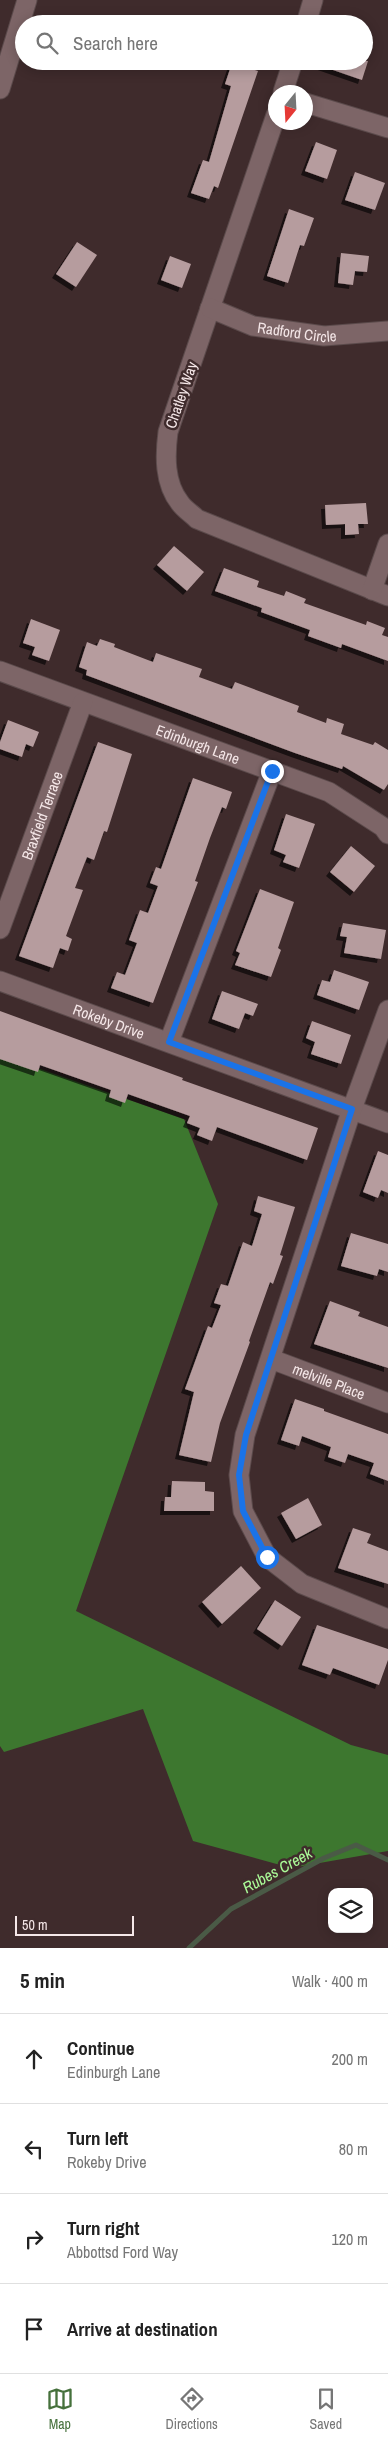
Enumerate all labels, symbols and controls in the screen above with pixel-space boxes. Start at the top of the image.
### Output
search box [15,15,373,70]
icon: search [33,29,61,57]
text: Search here [73,30,158,56]
north arrow [268,85,313,130]
street label: Radford Circle [256,316,337,347]
street label: Chatley Way [160,358,202,431]
street label: Edinburgh Lane [153,719,243,769]
route end [261,760,284,783]
street label: Braxfield Terrace [16,768,67,863]
street label: Rokeby Drive [70,998,148,1044]
street label: melville Place [290,1358,368,1404]
route start [256,1546,279,1569]
water label: Rubes Creek [238,1842,316,1898]
map controls [328,1888,373,1933]
button: layers [328,1888,373,1933]
scale bar [15,1913,134,1936]
text: 50 m [22,1916,48,1934]
text: 5 min [20,1966,65,1995]
text: Walk · 400 m [292,1970,368,1992]
text: Continue [67,2035,135,2061]
icon: ahead [20,2045,48,2073]
text: 200 m [332,2048,368,2070]
text: Edinburgh Lane [67,2061,160,2083]
text: Turn left [67,2125,128,2151]
icon: left [20,2135,48,2163]
text: 80 m [339,2138,368,2160]
text: Rokeby Drive [67,2151,146,2173]
text: Turn right [67,2215,139,2241]
icon: right [20,2225,48,2253]
text: 120 m [332,2228,368,2250]
text: Abbottsd Ford Way [67,2241,178,2263]
icon: arrive [20,2315,48,2343]
text: Arrive at destination [67,2316,218,2342]
tab: Map [46,2385,74,2433]
tab: Directions [166,2385,218,2433]
tab: Saved [310,2385,342,2433]

